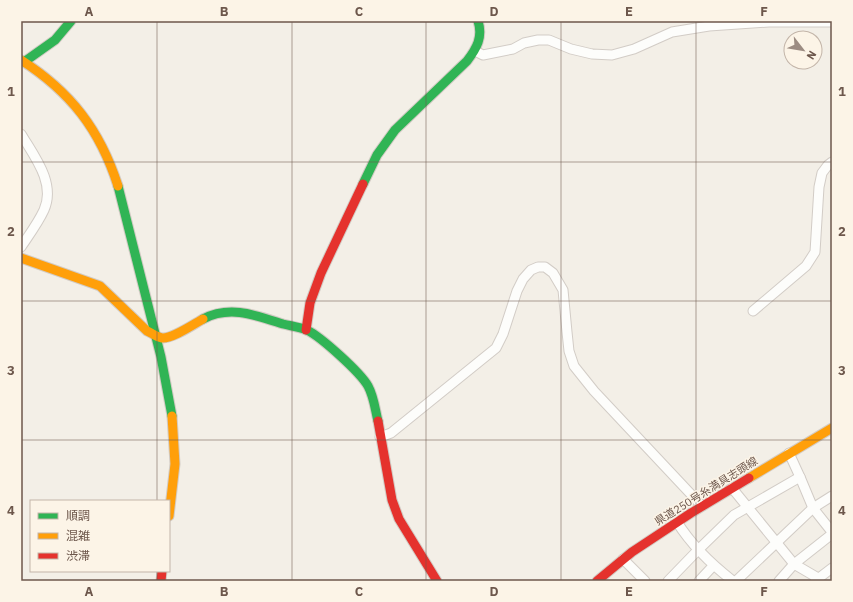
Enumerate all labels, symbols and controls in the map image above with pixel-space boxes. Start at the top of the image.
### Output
text: A [85,3,94,20]
text: B [220,3,229,20]
text: C [355,3,364,20]
text: D [489,3,499,20]
text: E [625,3,633,20]
text: F [760,3,768,20]
north arrow [783,30,823,70]
text: N [804,48,820,62]
text: 1 [7,83,15,100]
text: 1 [838,83,846,100]
text: 2 [7,223,15,240]
text: 2 [838,223,846,240]
text: 3 [7,362,15,379]
text: 3 [838,362,846,379]
street label: 県道250号糸満具志頭線 [652,454,760,528]
legend [30,500,170,572]
text: 4 [7,502,15,519]
text: 4 [838,502,846,519]
text: 順調 [66,508,90,523]
text: 混雑 [66,528,90,543]
text: 渋滞 [66,548,90,563]
text: A [85,583,94,600]
text: B [220,583,229,600]
text: C [355,583,364,600]
text: D [489,583,499,600]
text: E [625,583,633,600]
text: F [760,583,768,600]

